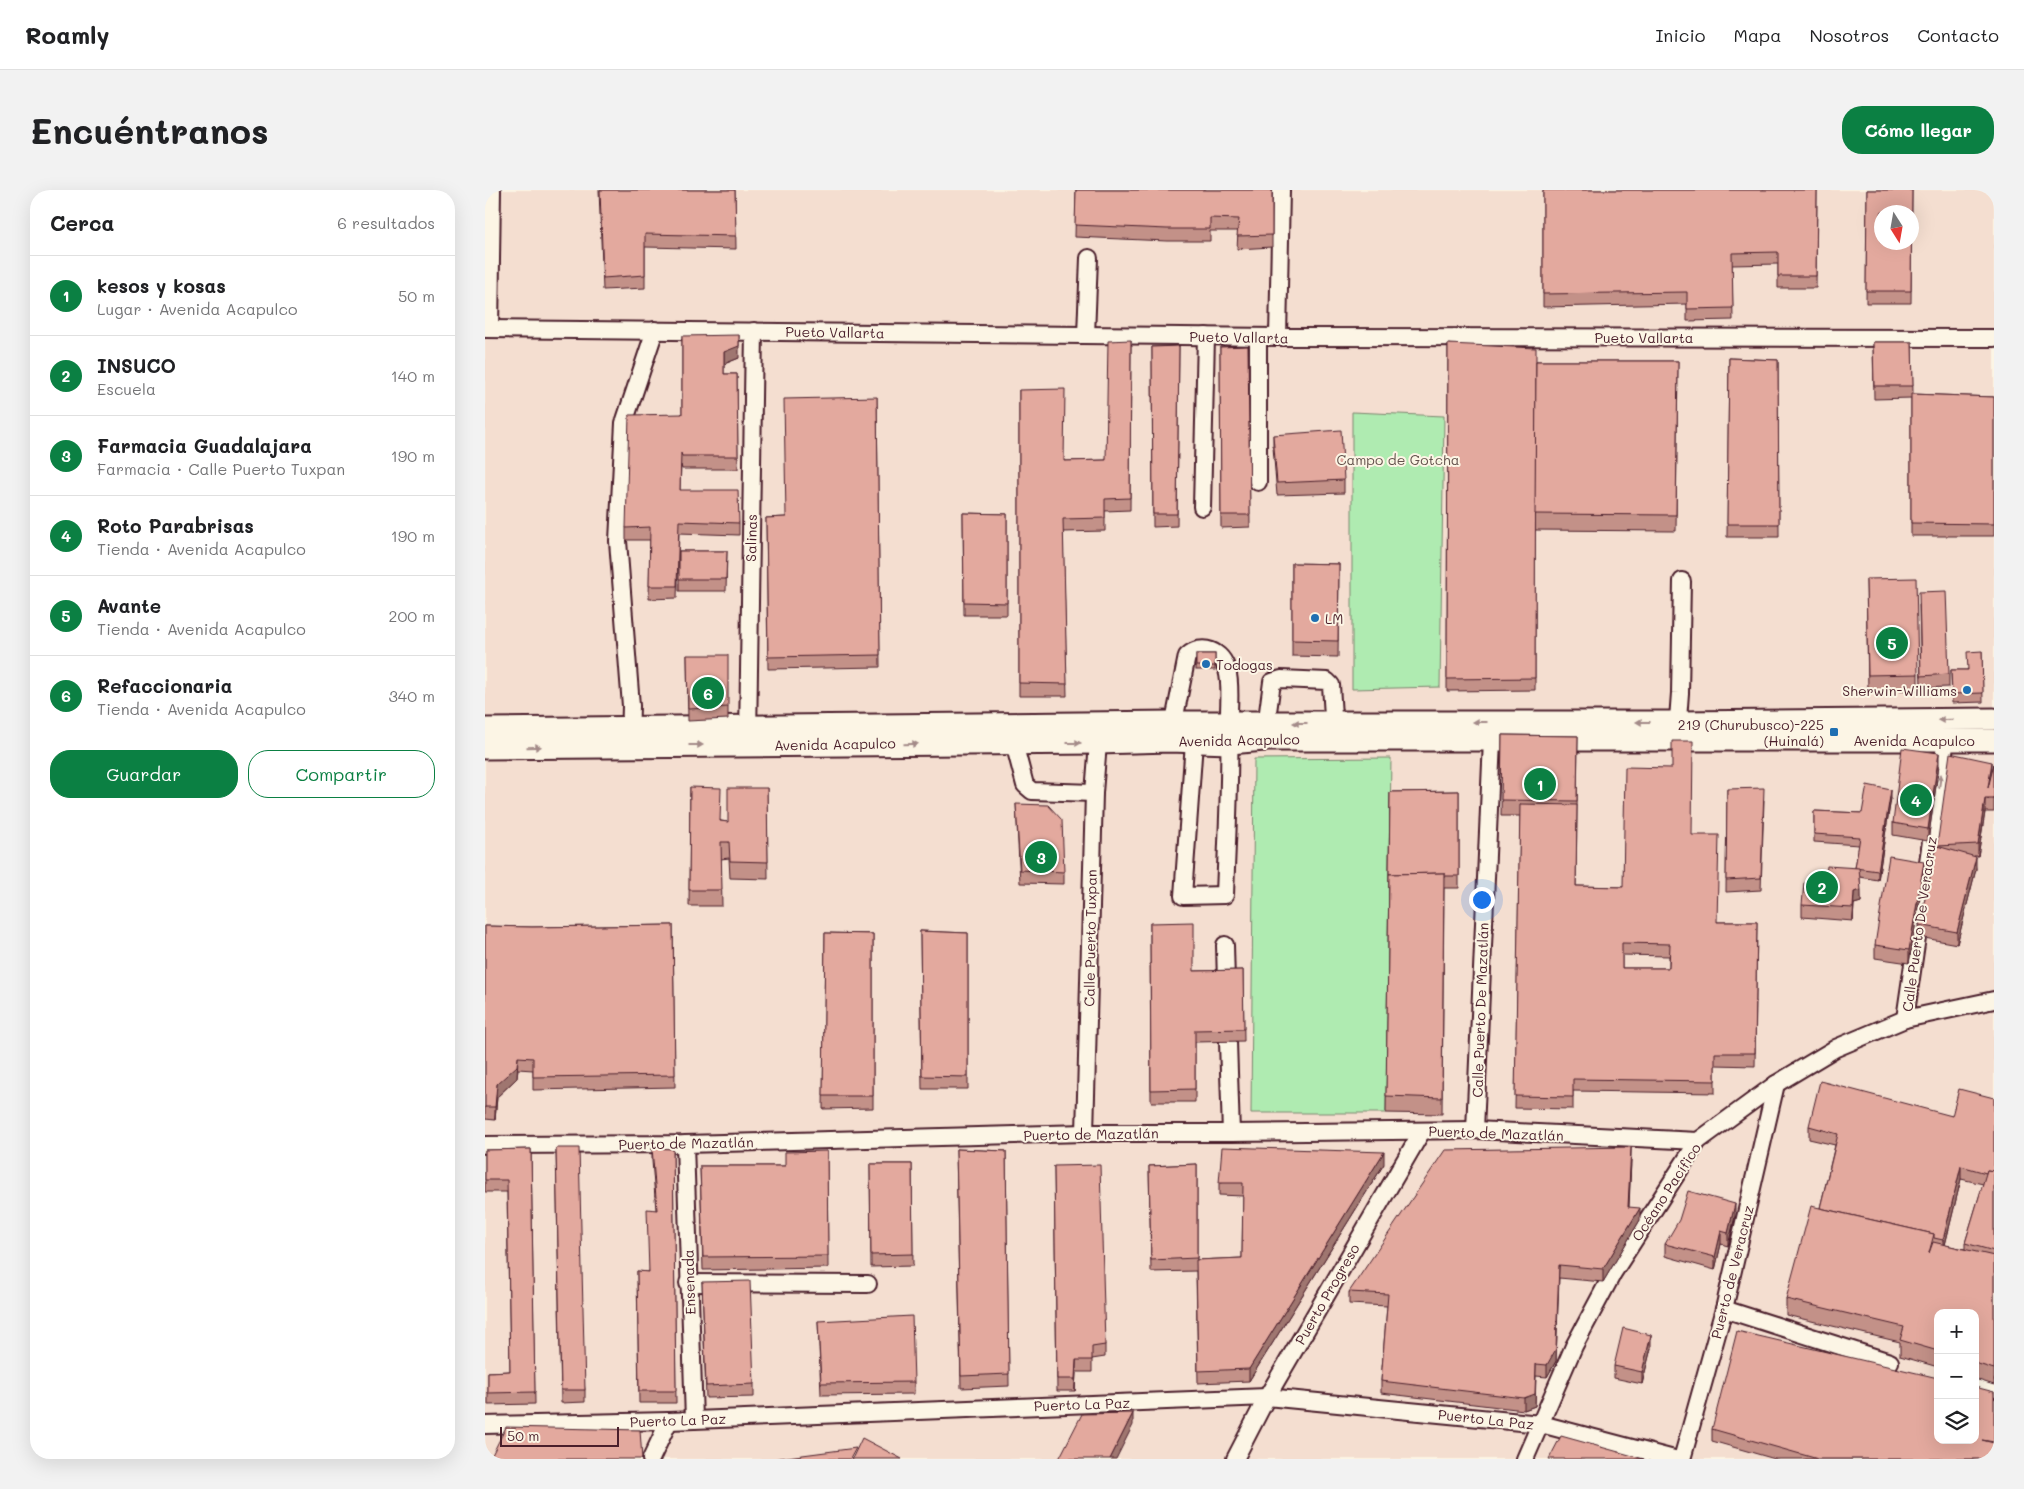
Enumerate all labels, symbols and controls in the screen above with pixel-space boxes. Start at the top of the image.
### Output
text: Roamly [25,19,109,50]
text: Inicio [1655,23,1706,47]
text: Mapa [1734,23,1781,47]
text: Nosotros [1809,23,1889,47]
text: Contacto [1917,23,1999,47]
button: Cómo llegar [1842,106,1994,154]
text: Encuéntranos [30,107,269,153]
north arrow [1874,205,1919,250]
text: Cerca [50,209,115,236]
text: 6 resultados [337,212,435,233]
text: kesos y kosas [97,273,226,298]
text: 1 [62,285,70,306]
text: 50 m [398,285,435,306]
text: Lugar · Avenida Acapulco [97,298,297,319]
street label: Pueto Vallarta [785,322,885,342]
street label: Pueto Vallarta [1189,327,1289,347]
street label: Pueto Vallarta [1594,328,1694,347]
text: INSUCO [97,353,176,378]
text: 2 [62,365,70,386]
text: 140 m [391,365,435,386]
text: Escuela [97,378,156,399]
text: Farmacia Guadalajara [97,433,312,458]
text: 3 [61,445,71,466]
text: 190 m [391,445,435,466]
park label: Campo de Gotcha [1336,450,1460,469]
text: Farmacia · Calle Puerto Tuxpan [97,458,345,479]
text: Roto Parabrisas [97,513,254,538]
street label: Salinas [741,514,761,562]
text: 4 [61,525,71,546]
text: 190 m [391,525,435,546]
text: Tienda · Avenida Acapulco [97,538,306,559]
text: Avante [97,593,161,618]
text: 5 [61,605,71,626]
text: 200 m [388,605,435,626]
place label: LM [1325,609,1344,628]
marker: LM [1309,612,1321,624]
text: Tienda · Avenida Acapulco [97,618,306,639]
pin: 5 [1876,624,1908,662]
place label: Todogas [1216,655,1273,674]
marker: Todogas [1200,658,1212,670]
text: Refaccionaria [97,673,233,698]
pin: 6 [692,674,724,712]
place label: Sherwin-Williams [1842,681,1957,700]
marker: Sherwin-Williams [1961,684,1973,696]
text: 6 [61,685,71,706]
text: 340 m [388,685,435,706]
text: Tienda · Avenida Acapulco [97,698,306,719]
place label: 219 (Churubusco)-225 (Huinalá) [1678,715,1824,750]
one-way arrow [1937,716,1953,724]
one-way arrow [1472,718,1488,726]
one-way arrow [1635,718,1651,726]
one-way arrow [1292,719,1308,727]
marker: 219 (Churubusco)-225 (Huinalá) [1828,726,1840,738]
street label: Avenida Acapulco [1178,729,1300,751]
street label: Avenida Acapulco [1853,731,1975,750]
street label: Avenida Acapulco [774,733,896,755]
one-way arrow [903,739,919,747]
one-way arrow [1066,739,1082,747]
one-way arrow [688,741,704,749]
one-way arrow [526,743,542,751]
button: Guardar [50,750,238,798]
button: Compartir [248,750,435,798]
pin: 1 [1524,765,1556,803]
one-way arrow [1937,772,1945,788]
pin: 4 [1900,781,1932,819]
street label: Calle Puerto De Veracruz [1897,835,1941,1013]
pin: 3 [1025,838,1057,876]
pin: 2 [1806,868,1838,906]
street label: Calle Puerto Tuxpan [1079,869,1101,1007]
your location [1469,887,1495,913]
street label: Calle Puerto De Mazatlán [1467,922,1493,1098]
street label: Puerto de Mazatlán [1428,1121,1564,1145]
street label: Puerto de Mazatlán [1023,1123,1159,1145]
street label: Puerto de Mazatlán [618,1132,754,1154]
street label: Océano Pacífico [1627,1139,1705,1245]
street label: Puerto de Veracruz [1706,1203,1758,1341]
street label: Puerto Progreso [1290,1240,1364,1348]
street label: Ensenada [678,1249,700,1315]
map controls [1934,1309,1979,1444]
button: + [1934,1309,1979,1354]
button: − [1934,1354,1979,1399]
street label: Puerto La Paz [1033,1393,1131,1415]
button: layers [1934,1399,1979,1444]
street label: Puerto La Paz [1437,1405,1535,1434]
street label: Puerto La Paz [629,1409,727,1431]
scale bar [500,1424,619,1447]
text: 50 m [507,1426,539,1445]

